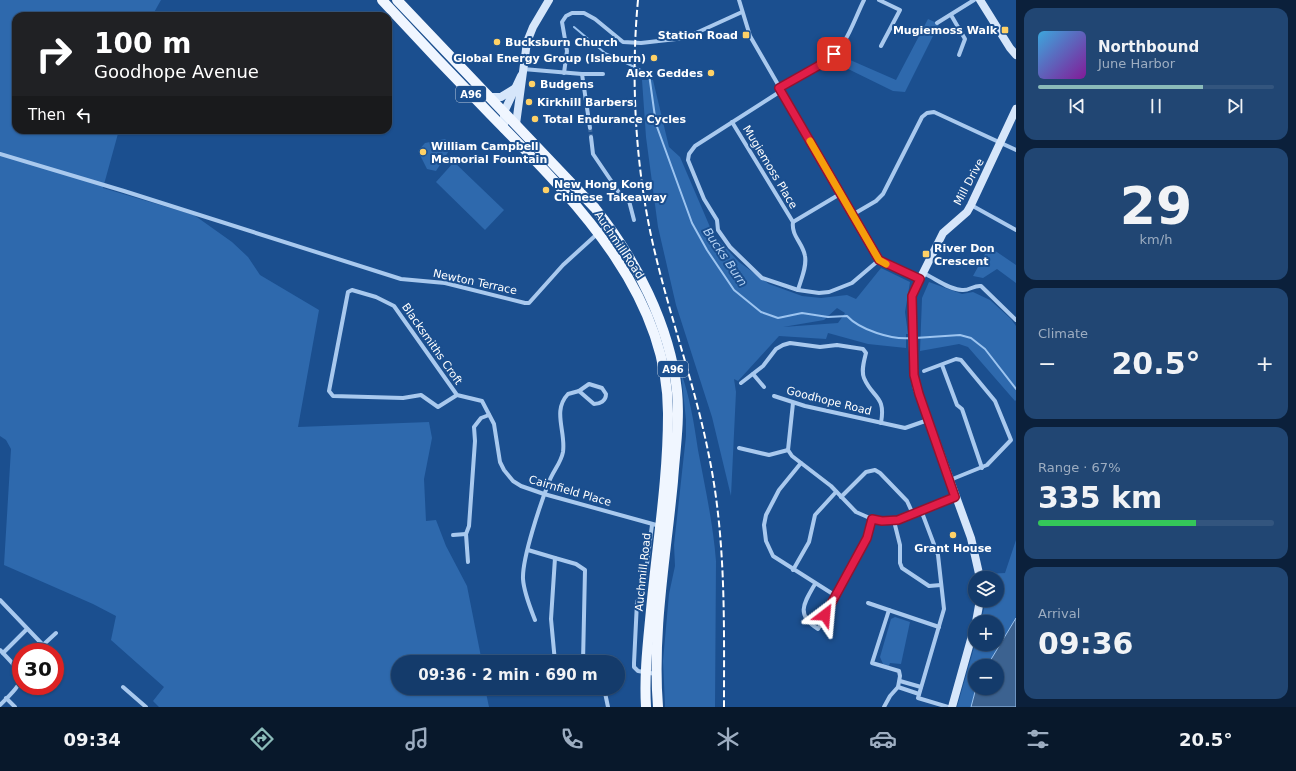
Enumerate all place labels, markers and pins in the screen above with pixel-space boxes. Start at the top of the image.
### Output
place label: Mugiemoss Walk [893,24,998,37]
marker: Mugiemoss Walk [1000,25,1010,35]
place label: Station Road [658,29,738,42]
marker: Station Road [741,30,751,40]
place label: Bucksburn Church [505,36,618,49]
marker: Bucksburn Church [492,37,502,47]
pin [817,37,851,71]
place label: Global Energy Group (Isleburn) [453,52,646,65]
marker: Global Energy Group (Isleburn) [649,53,659,63]
place label: Alex Geddes [626,67,703,80]
marker: Alex Geddes [706,68,716,78]
place label: Budgens [540,78,594,91]
marker: Budgens [527,79,537,89]
place label: Kirkhill Barbers [537,96,634,109]
marker: Kirkhill Barbers [524,97,534,107]
place label: Total Endurance Cycles [543,113,686,126]
marker: Total Endurance Cycles [530,114,540,124]
place label: William Campbell Memorial Fountain [431,140,547,166]
marker: William Campbell Memorial Fountain [418,147,428,157]
place label: New Hong Kong Chinese Takeaway [554,178,667,204]
marker: New Hong Kong Chinese Takeaway [541,185,551,195]
place label: River Don Crescent [934,242,995,268]
marker: River Don Crescent [921,249,931,259]
marker: Grant House [948,530,958,540]
place label: Grant House [914,542,992,555]

